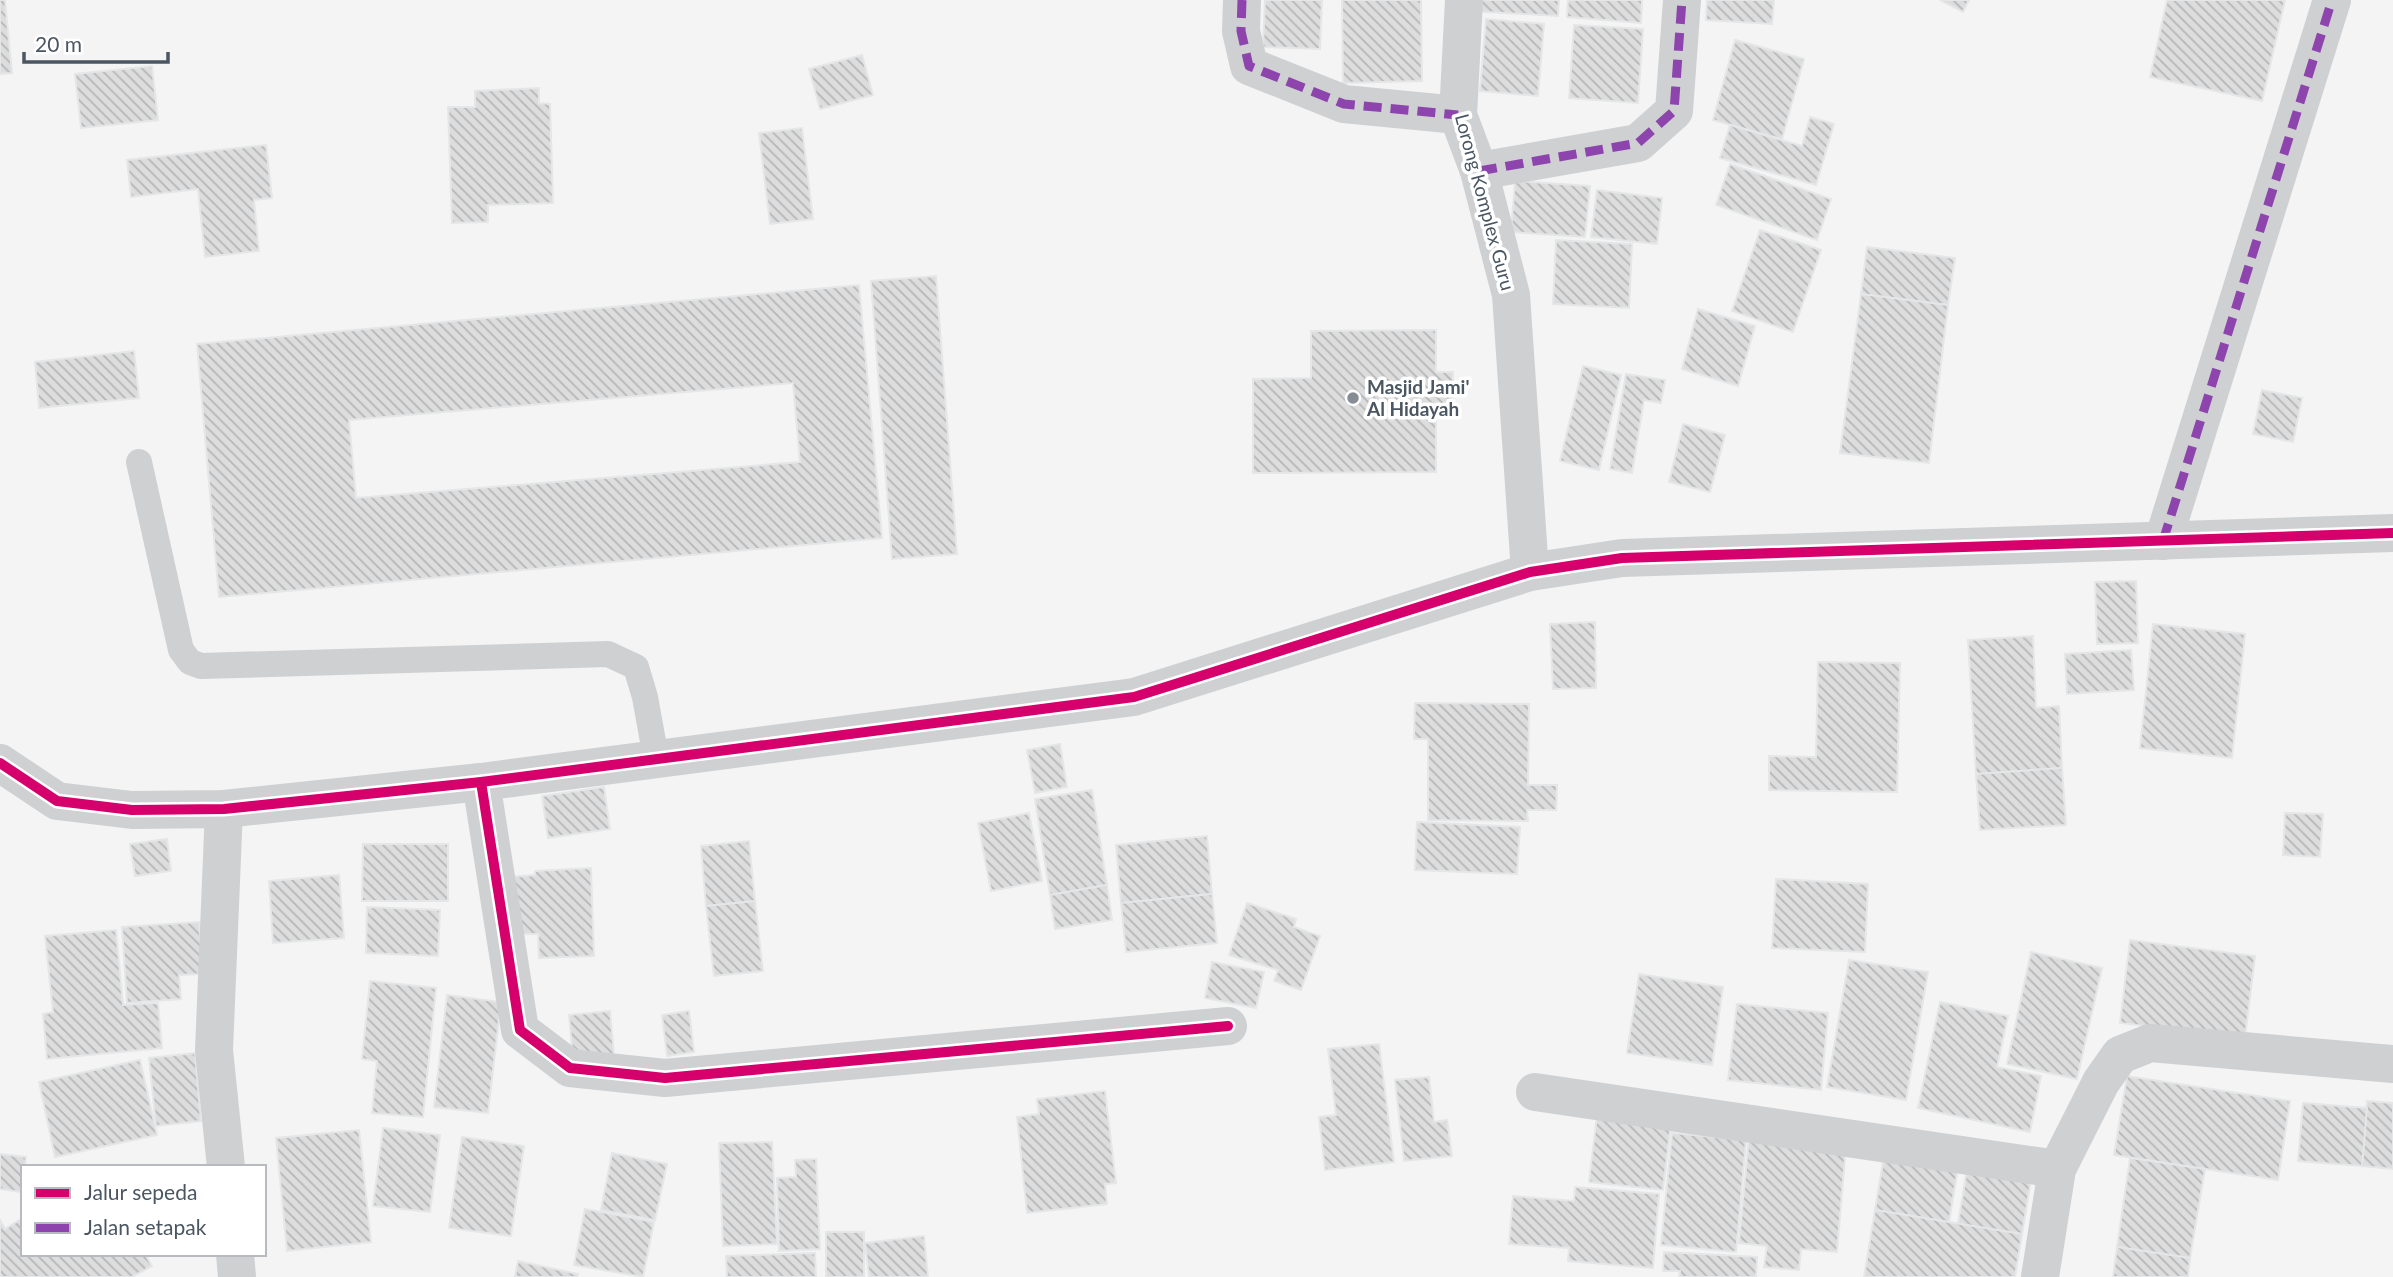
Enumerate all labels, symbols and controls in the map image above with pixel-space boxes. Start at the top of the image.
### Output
scale bar [24,21,168,65]
text: 20 m [35,31,82,56]
street label: Lorong Komplex Guru [1451,111,1520,293]
place label: Masjid Jami' Al Hidayah [1366,375,1469,420]
marker: Masjid Jami' Al Hidayah [1345,390,1361,406]
legend [21,1165,266,1256]
text: Jalur sepeda [84,1179,197,1204]
text: Jalan setapak [84,1214,207,1239]

